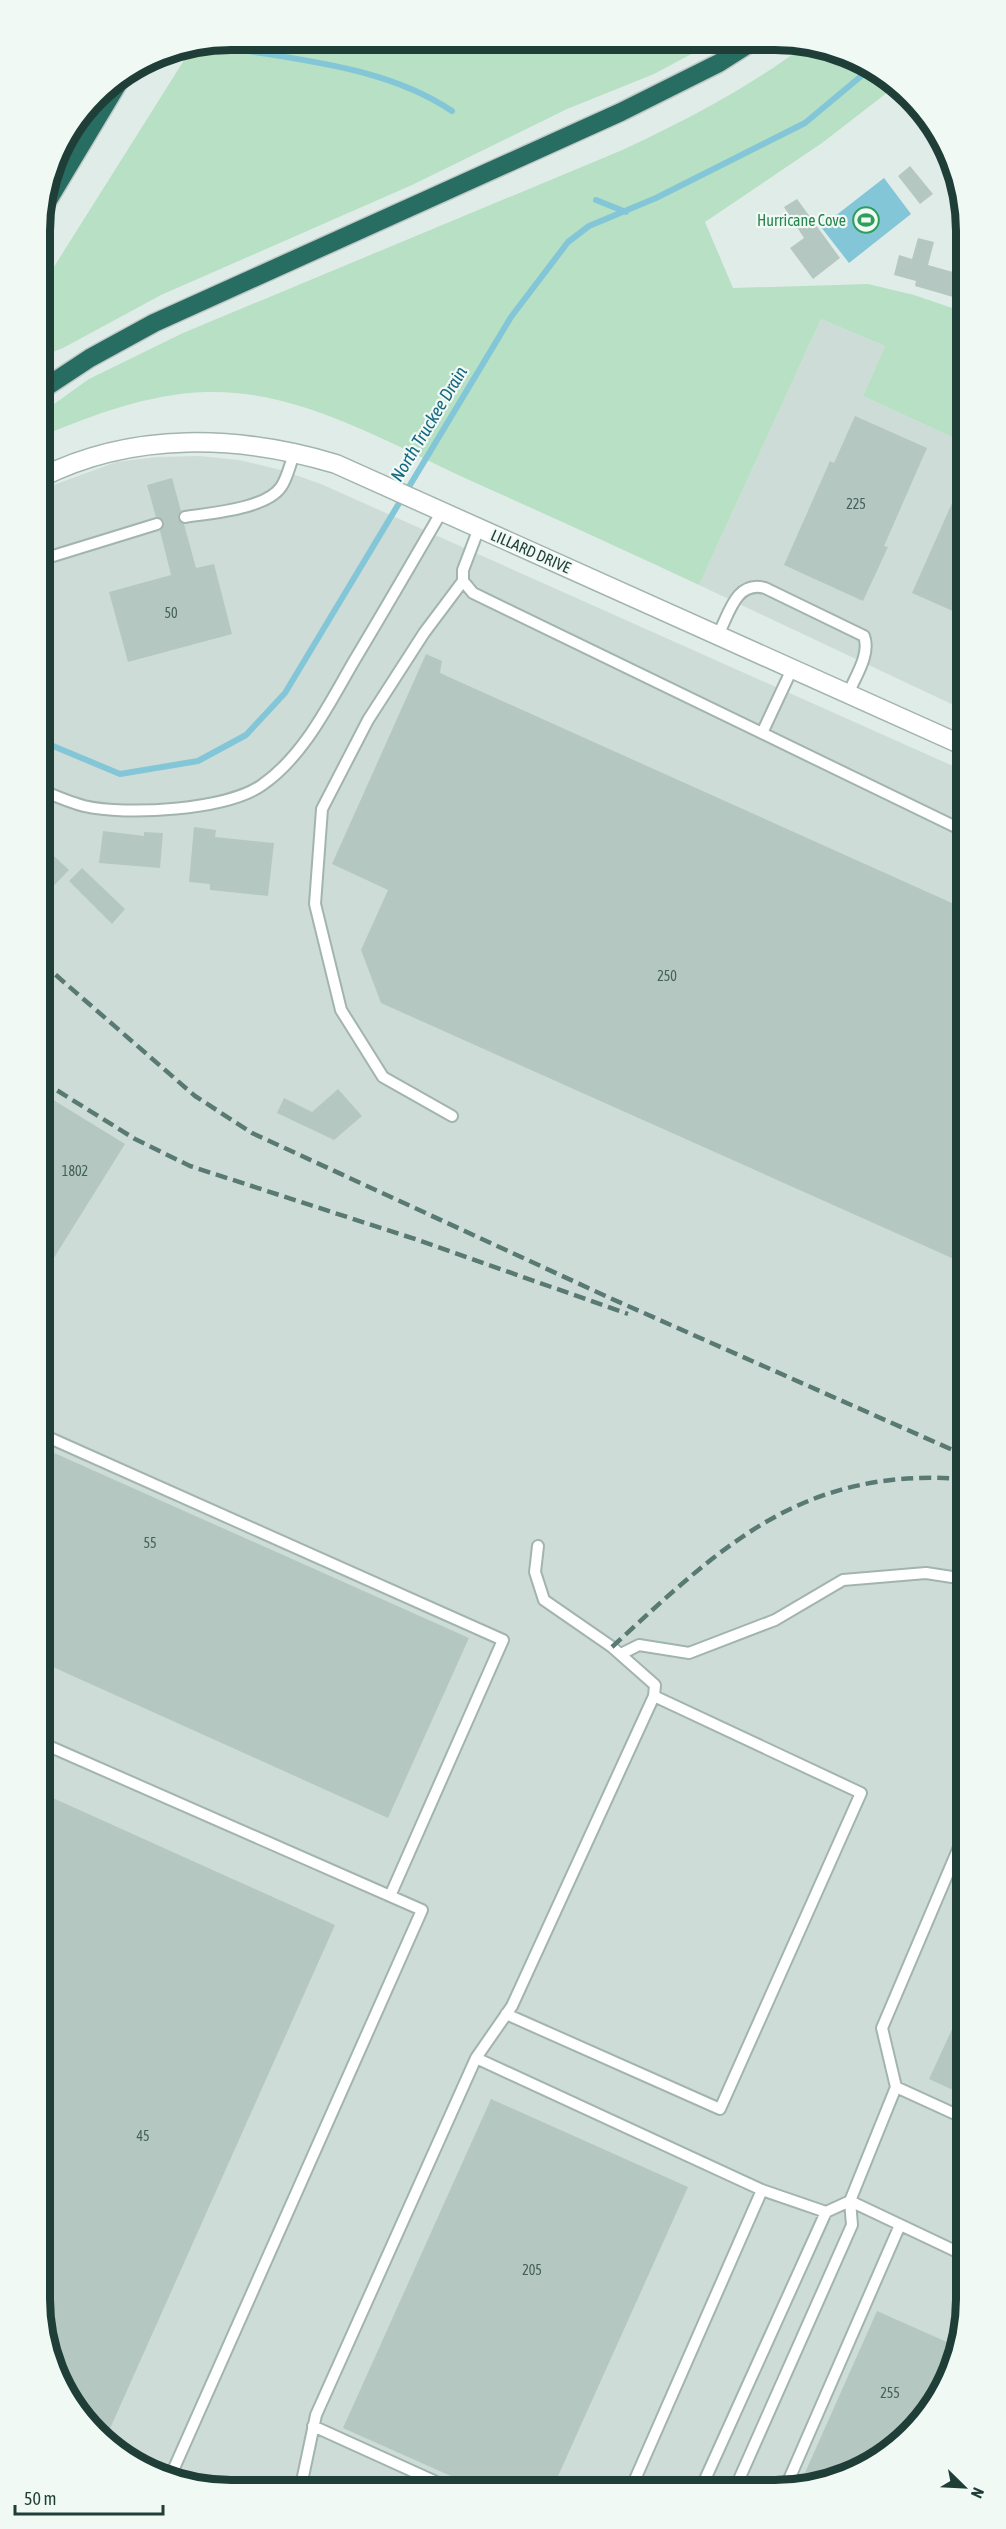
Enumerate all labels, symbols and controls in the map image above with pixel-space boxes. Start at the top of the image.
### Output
sports icon: Hurricane Cove [851,205,881,235]
place label: Hurricane Cove [757,211,846,229]
water label: North Truckee Drain [386,362,471,485]
house number: 225 [846,496,866,512]
street label: LILLARD DRIVE [488,525,574,577]
house number: 50 [164,605,178,621]
house number: 250 [657,968,677,984]
house number: 1802 [62,1163,88,1179]
house number: 55 [143,1535,157,1551]
house number: 45 [136,2128,150,2144]
house number: 205 [522,2262,542,2278]
house number: 255 [880,2385,900,2401]
north arrow [934,2457,994,2517]
scale bar [15,2478,164,2516]
text: N [968,2485,988,2501]
text: 50 m [24,2488,56,2509]

